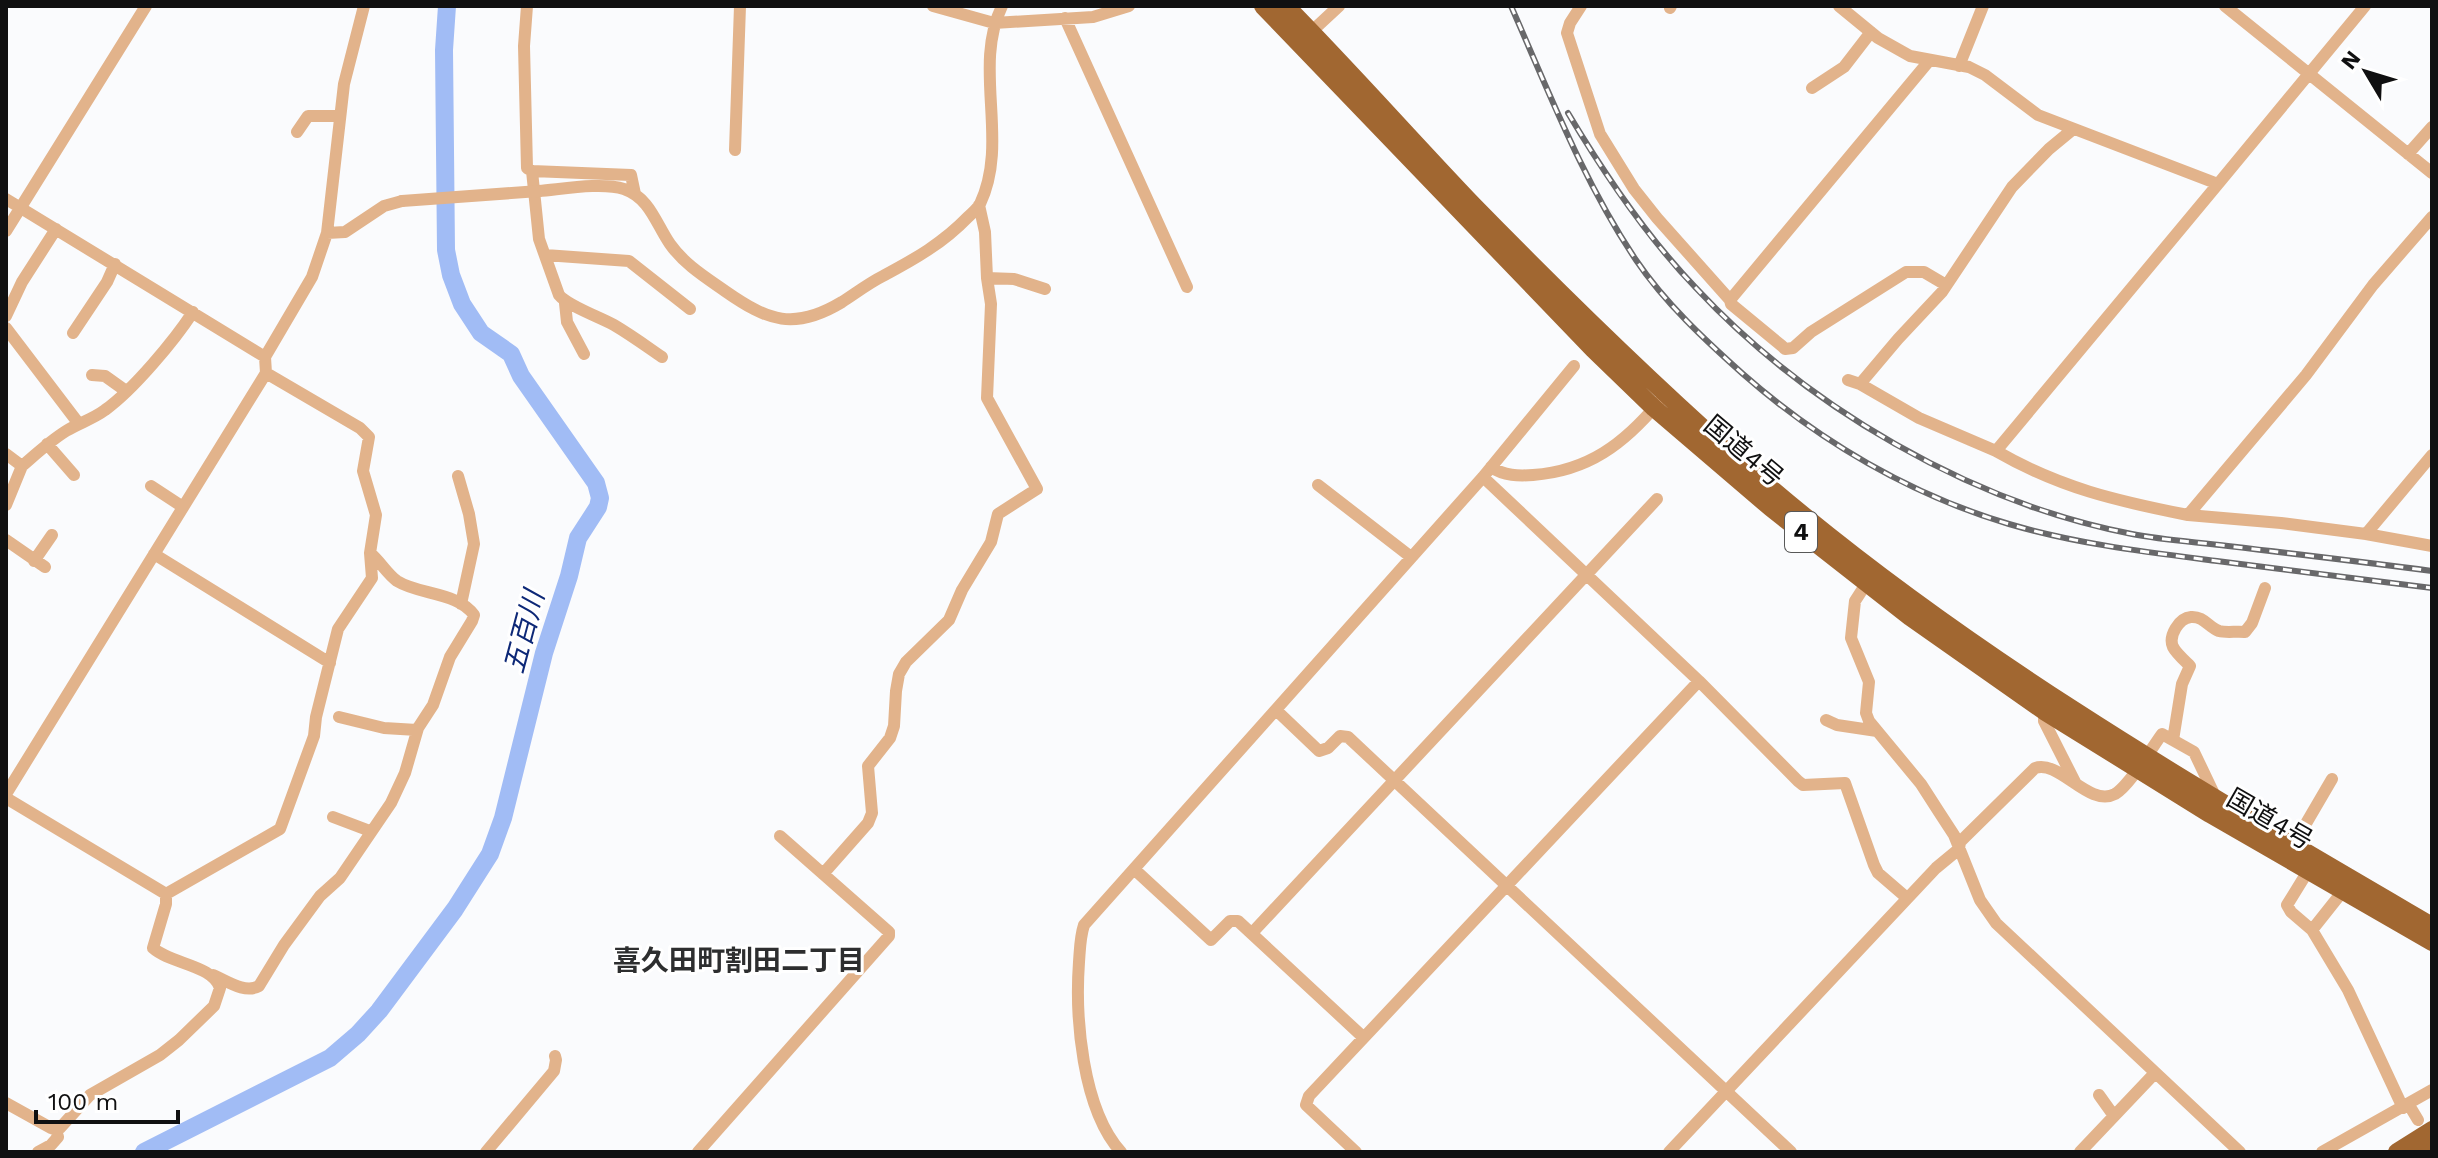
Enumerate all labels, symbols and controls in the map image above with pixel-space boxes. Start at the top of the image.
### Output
north arrow [2326,32,2406,112]
text: N [2336,46,2366,74]
street label: 国道4号 [1698,409,1790,493]
road number: 4 [1785,512,1817,552]
water label: 五百川 [497,584,552,677]
street label: 国道4号 [2222,783,2318,855]
district label: 喜久田町割田二丁目 [613,944,865,977]
scale bar [36,1074,178,1124]
text: 100 m [48,1088,118,1116]

